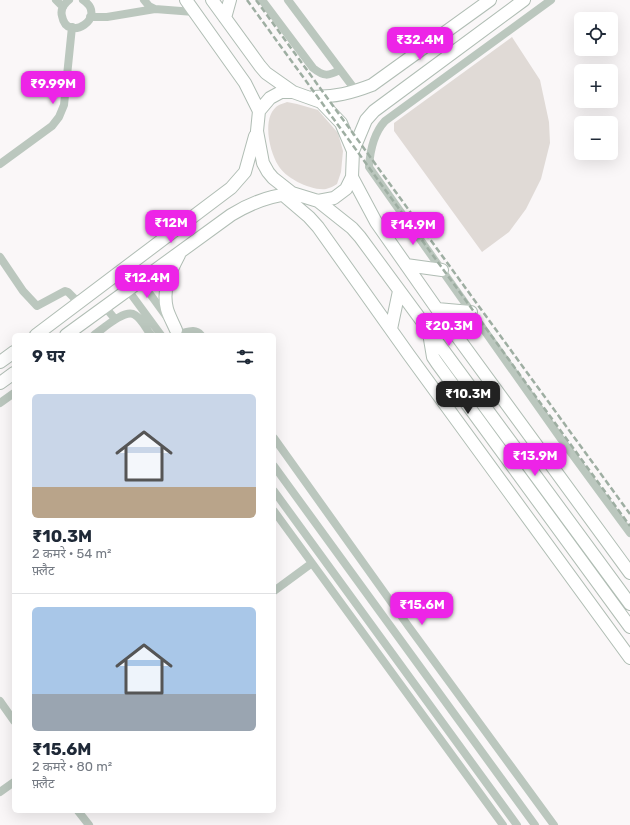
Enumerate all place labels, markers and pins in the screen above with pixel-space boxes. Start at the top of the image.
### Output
pin: ₹32.4M [387,27,453,61]
pin: ₹9.99M [20,71,86,105]
pin: ₹12M [147,210,195,244]
pin: ₹14.9M [380,212,446,246]
pin: ₹12.4M [114,265,180,299]
pin: ₹20.3M [416,313,482,347]
pin: ₹10.3M [435,381,501,415]
pin: ₹13.9M [502,443,568,477]
pin: ₹15.6M [389,592,455,626]

